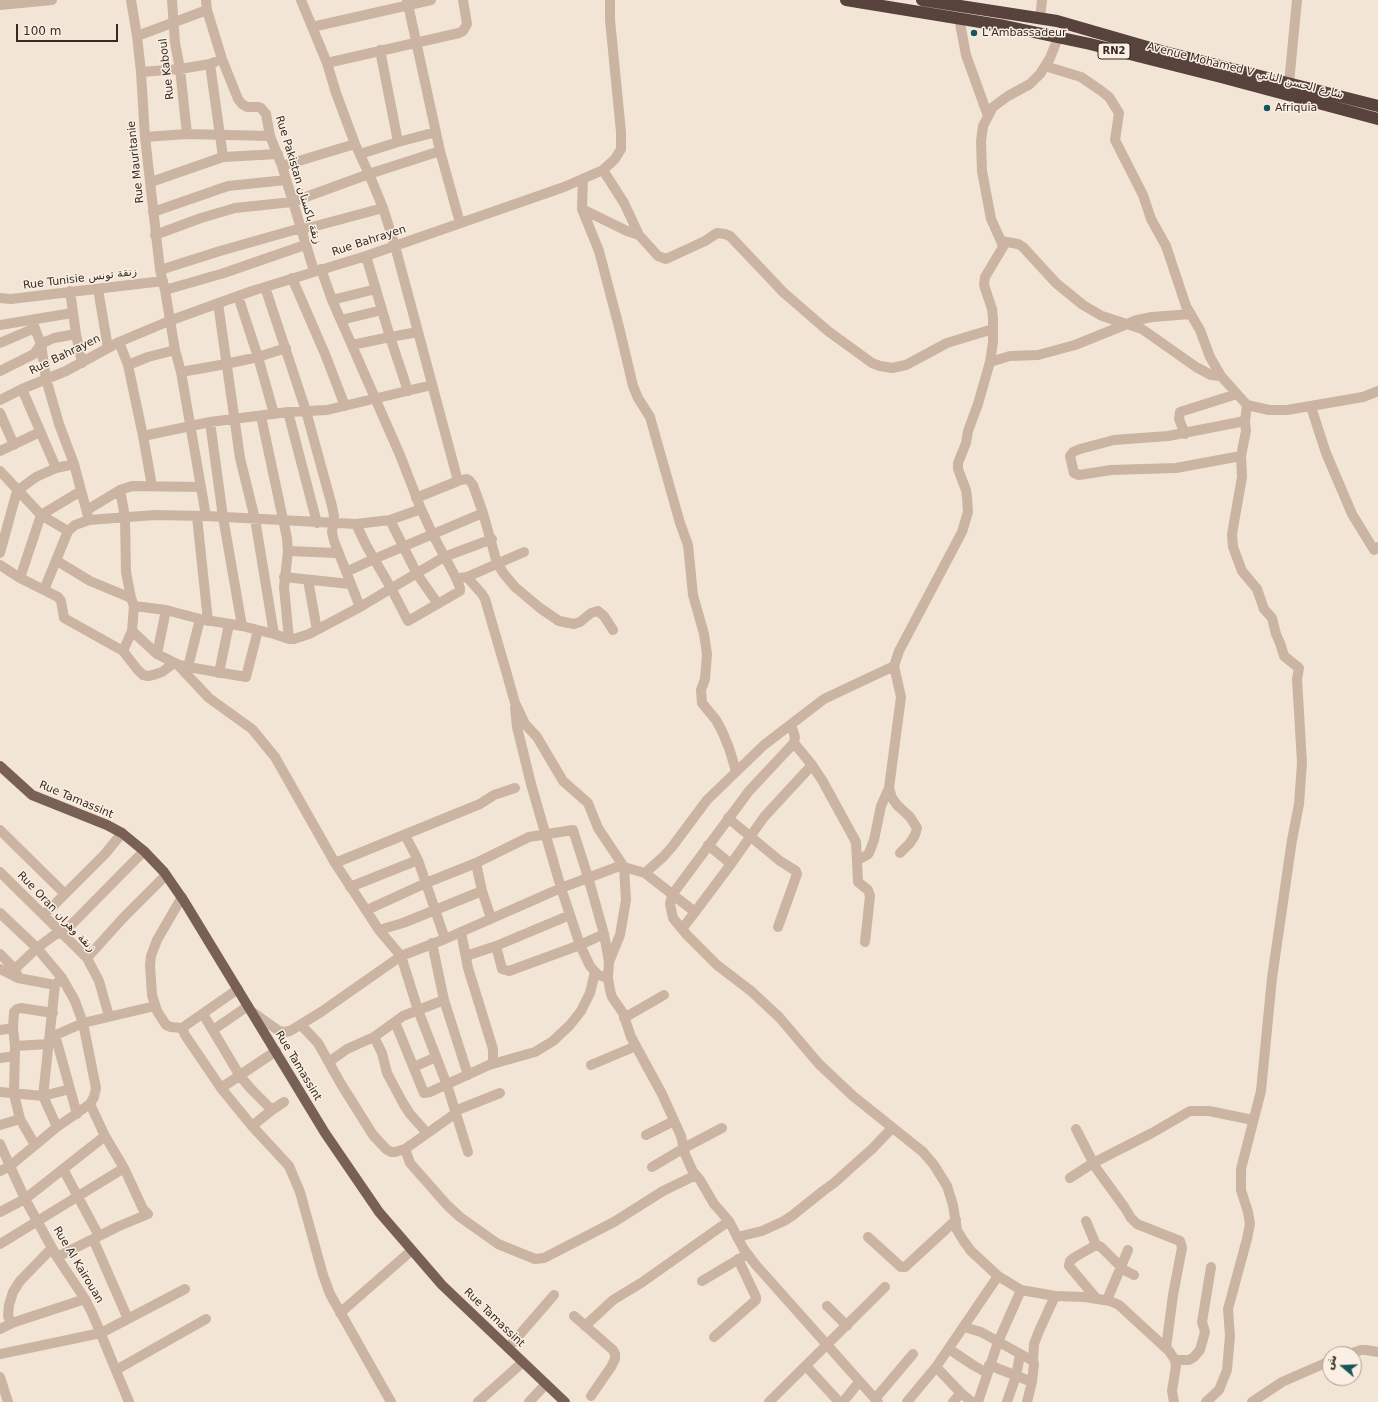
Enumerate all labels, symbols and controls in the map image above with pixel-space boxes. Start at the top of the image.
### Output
scale bar [18,16,120,42]
text: 100 m [23,24,61,38]
place label: L'Ambassadeur [982,26,1067,40]
marker: L'Ambassadeur [969,28,979,38]
street label: Rue Kaboul [157,37,177,101]
street label: Avenue Mohamed V شارع الحسن الثاني [1146,40,1344,102]
road number: RN2 [1098,43,1130,59]
place label: Afriquia [1275,101,1317,115]
marker: Afriquia [1262,103,1272,113]
street label: Rue Pakistan زنقة باكستان [272,114,324,246]
street label: Rue Mauritanie [125,120,147,204]
street label: Rue Bahrayen [330,223,408,259]
street label: Rue Tunisie زنقة تونس [22,265,138,293]
street label: Rue Bahrayen [27,332,103,378]
street label: Rue Tamassint [37,778,115,822]
street label: Rue Oran زنقة وهران [14,869,98,955]
street label: Rue Tamassint [272,1029,324,1103]
street label: Rue Al Kairouan [50,1224,106,1306]
street label: Rue Tamassint [461,1286,527,1350]
north arrow [1322,1346,1362,1386]
text: ش [1323,1353,1340,1372]

